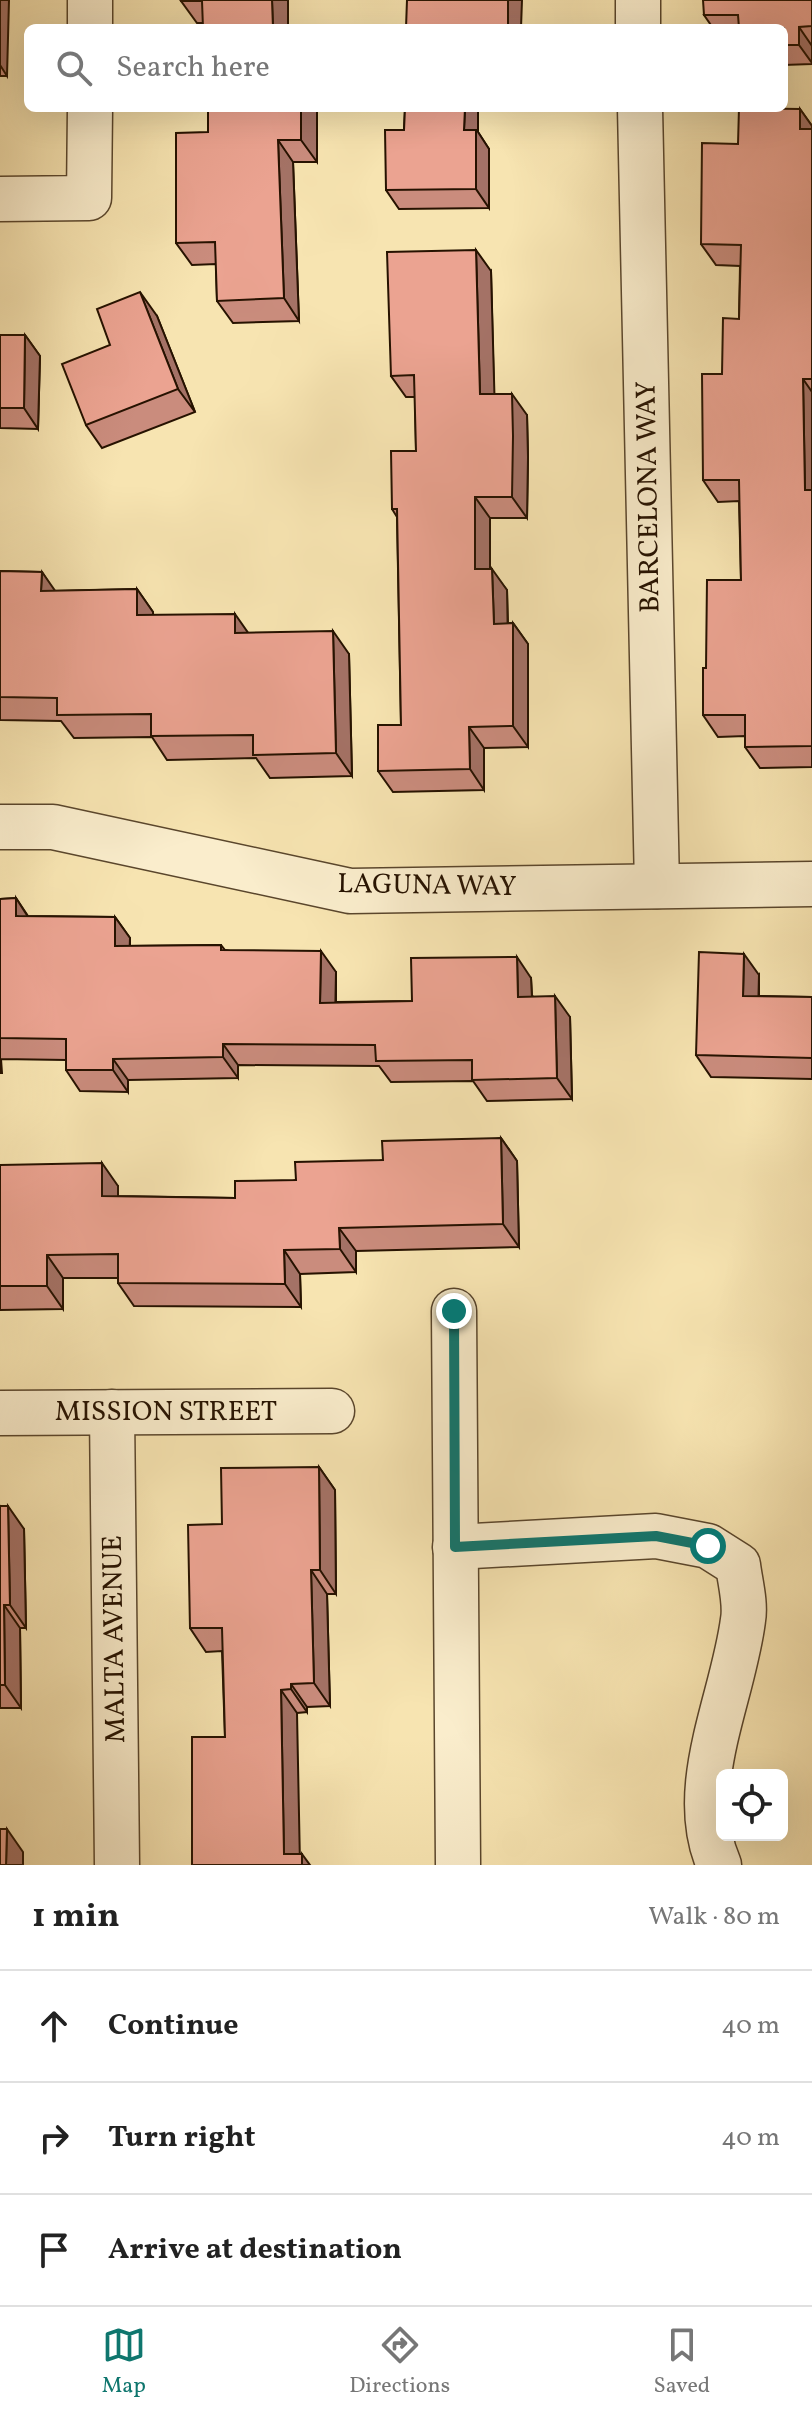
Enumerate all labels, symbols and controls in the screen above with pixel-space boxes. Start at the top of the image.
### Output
search box [24,24,788,112]
icon: search [52,46,96,90]
text: Search here [116,47,270,89]
street label: BARCELONA WAY [627,381,671,613]
street label: LAGUNA WAY [337,865,517,907]
route end [436,1293,472,1329]
street label: MISSION STREET [55,1393,277,1432]
route start [690,1528,726,1564]
street label: MALTA AVENUE [94,1535,136,1743]
map controls [716,1769,788,1841]
button: locate [716,1769,788,1841]
text: 1 min [32,1894,120,1941]
text: Walk · 80 m [648,1899,780,1935]
icon: ahead [32,2004,76,2048]
text: Continue [108,2005,239,2047]
text: 40 m [721,2008,780,2044]
icon: right [32,2116,76,2160]
text: Turn right [108,2117,256,2159]
text: 40 m [721,2120,780,2156]
icon: arrive [32,2228,76,2272]
text: Arrive at destination [108,2229,402,2271]
tab: Map [102,2323,146,2402]
tab: Directions [349,2323,450,2402]
tab: Saved [654,2323,710,2402]

